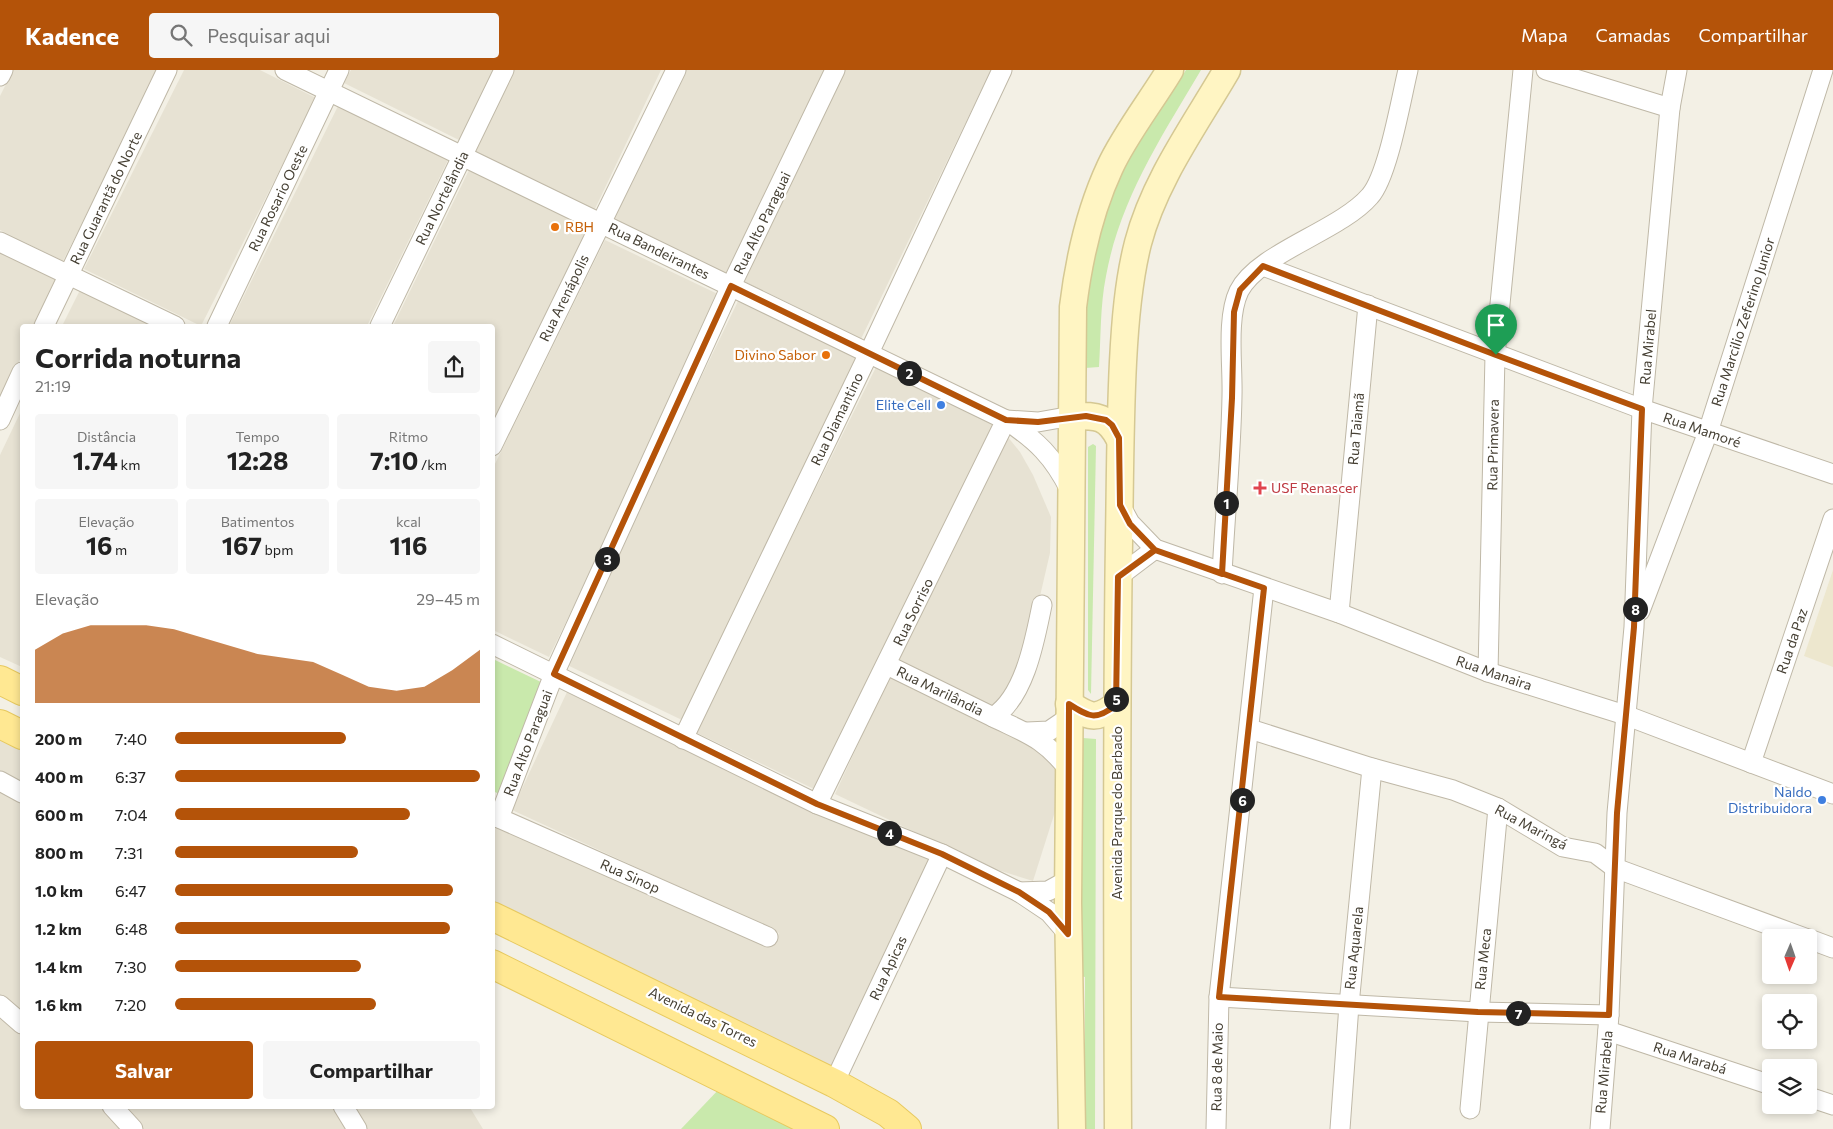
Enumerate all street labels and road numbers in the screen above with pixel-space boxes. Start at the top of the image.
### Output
street label: Rua Guarantã do Norte [66,129,145,267]
street label: Rua Rosario Oeste [244,142,311,254]
street label: Rua Nortelândia [411,148,472,248]
street label: Rua Alto Paraguai [729,169,794,277]
street label: Rua Bandeirantes [606,219,713,282]
street label: Rua Marcilio Zeferino Junior [1707,235,1778,409]
street label: Rua Arenápolis [535,251,592,344]
street label: Rua Mirabel [1636,308,1659,386]
street label: Rua Diamantino [807,369,866,468]
street label: Rua Taiamã [1344,392,1367,466]
street label: Rua Primavera [1483,399,1502,491]
street label: Rua Mamoré [1661,408,1743,451]
street label: Rua Sorriso [889,575,936,648]
street label: Rua da Paz [1772,606,1811,676]
street label: Rua Manaira [1454,652,1534,693]
street label: Rua Marilândia [894,662,987,719]
street label: Rua Alto Paraguai [499,687,556,798]
street label: Avenida Parque do Barbado [1108,726,1125,900]
street label: Rua Maringá [1492,800,1570,853]
street label: Rua Sinop [598,855,663,896]
street label: Rua Aquarela [1341,906,1366,990]
street label: Rua Meca [1471,927,1494,991]
street label: Rua Apicas [865,933,910,1003]
street label: Avenida das Torres [646,983,760,1050]
street label: Rua 8 de Maio [1207,1022,1226,1112]
street label: Rua Mirabela [1591,1030,1616,1114]
street label: Rua Marabá [1651,1038,1729,1077]

